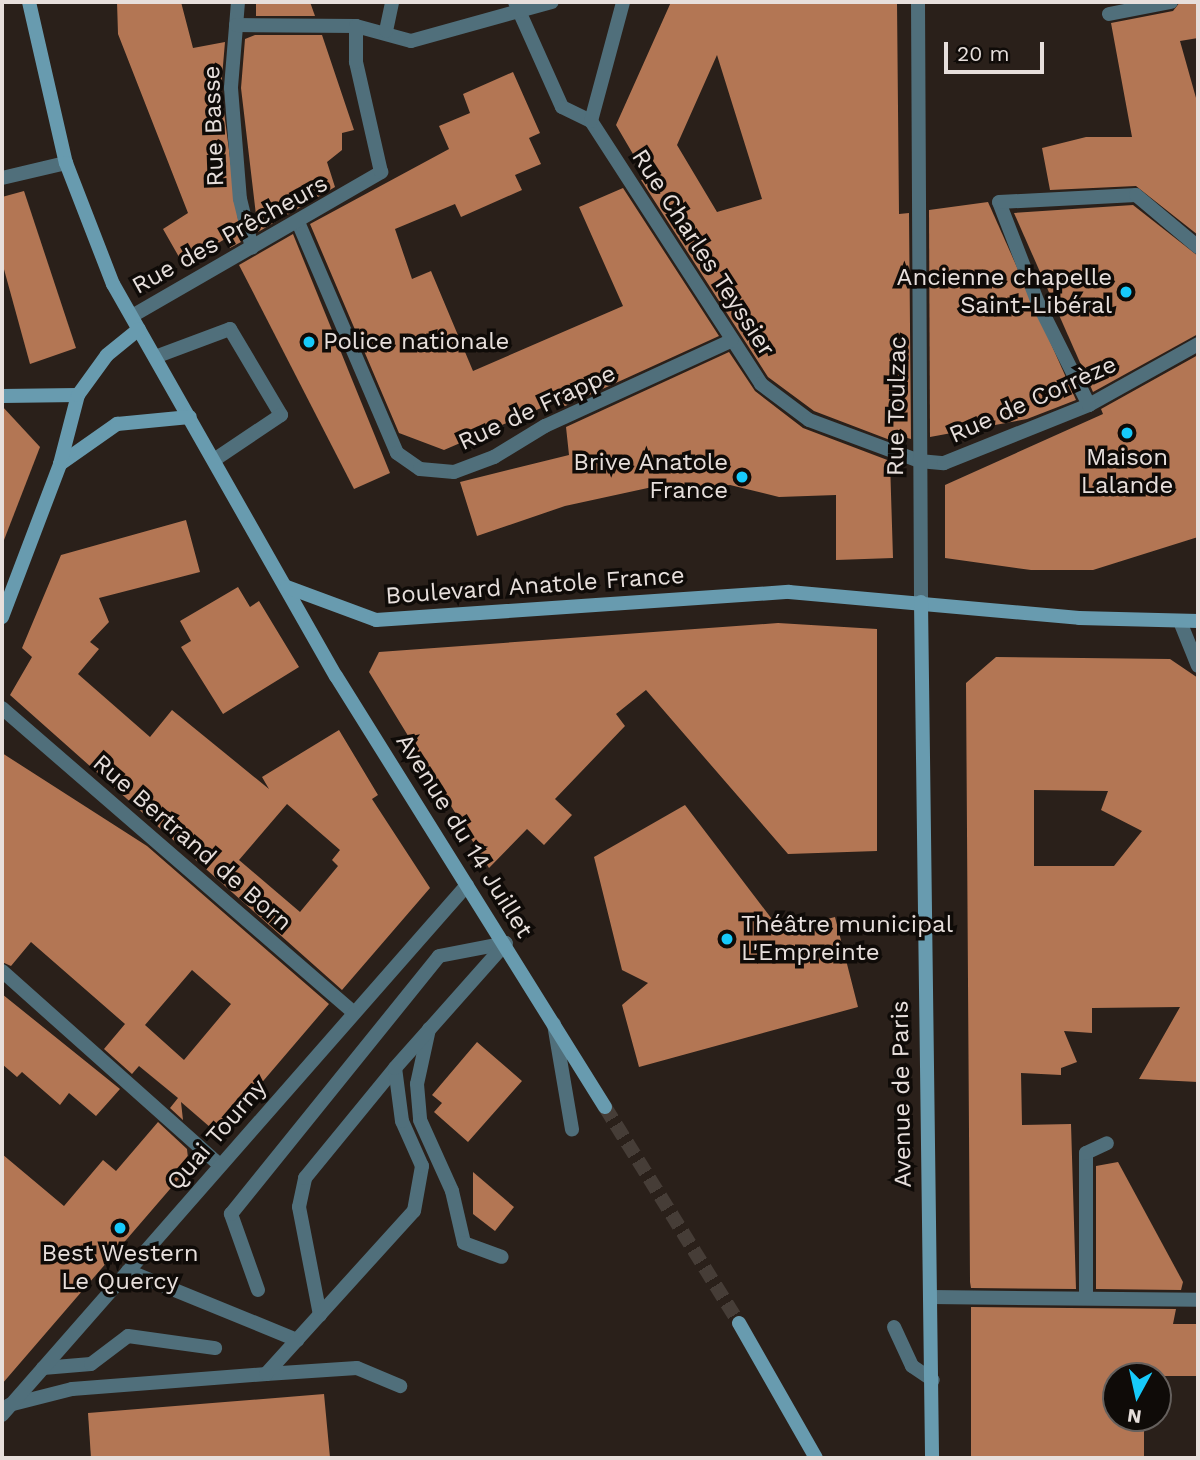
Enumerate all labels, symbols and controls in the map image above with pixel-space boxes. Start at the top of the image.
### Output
scale bar [948,28,1048,72]
text: 20 m [957,41,1009,66]
street label: Rue Basse [197,65,231,187]
street label: Rue Charles Teyssier [625,144,781,362]
street label: Rue des Prêcheurs [127,169,333,301]
place label: Ancienne chapelle Saint-Libéral [897,264,1112,320]
marker: Ancienne chapelle Saint-Libéral [1118,284,1134,300]
place label: Police nationale [323,328,509,356]
marker: Police nationale [301,334,317,350]
street label: Rue Toulzac [881,335,913,477]
street label: Rue de Corrèze [945,350,1121,450]
street label: Rue de Frappe [454,359,620,457]
marker: Maison Lalande [1119,425,1135,441]
place label: Maison Lalande [1081,444,1173,500]
place label: Brive Anatole France [572,449,728,505]
marker: Brive Anatole France [734,469,750,485]
street label: Boulevard Anatole France [384,561,686,611]
street label: Avenue du 14 Juillet [389,728,539,944]
street label: Rue Bertrand de Born [87,749,297,937]
place label: Théâtre municipal L'Empreinte [741,911,953,967]
marker: Théâtre municipal L'Empreinte [719,931,735,947]
street label: Avenue de Paris [886,1000,918,1188]
street label: Quai Tourny [161,1073,273,1197]
marker: Best Western Le Quercy [112,1220,128,1236]
place label: Best Western Le Quercy [41,1240,199,1296]
north arrow [1102,1362,1172,1432]
text: N [1126,1404,1143,1429]

